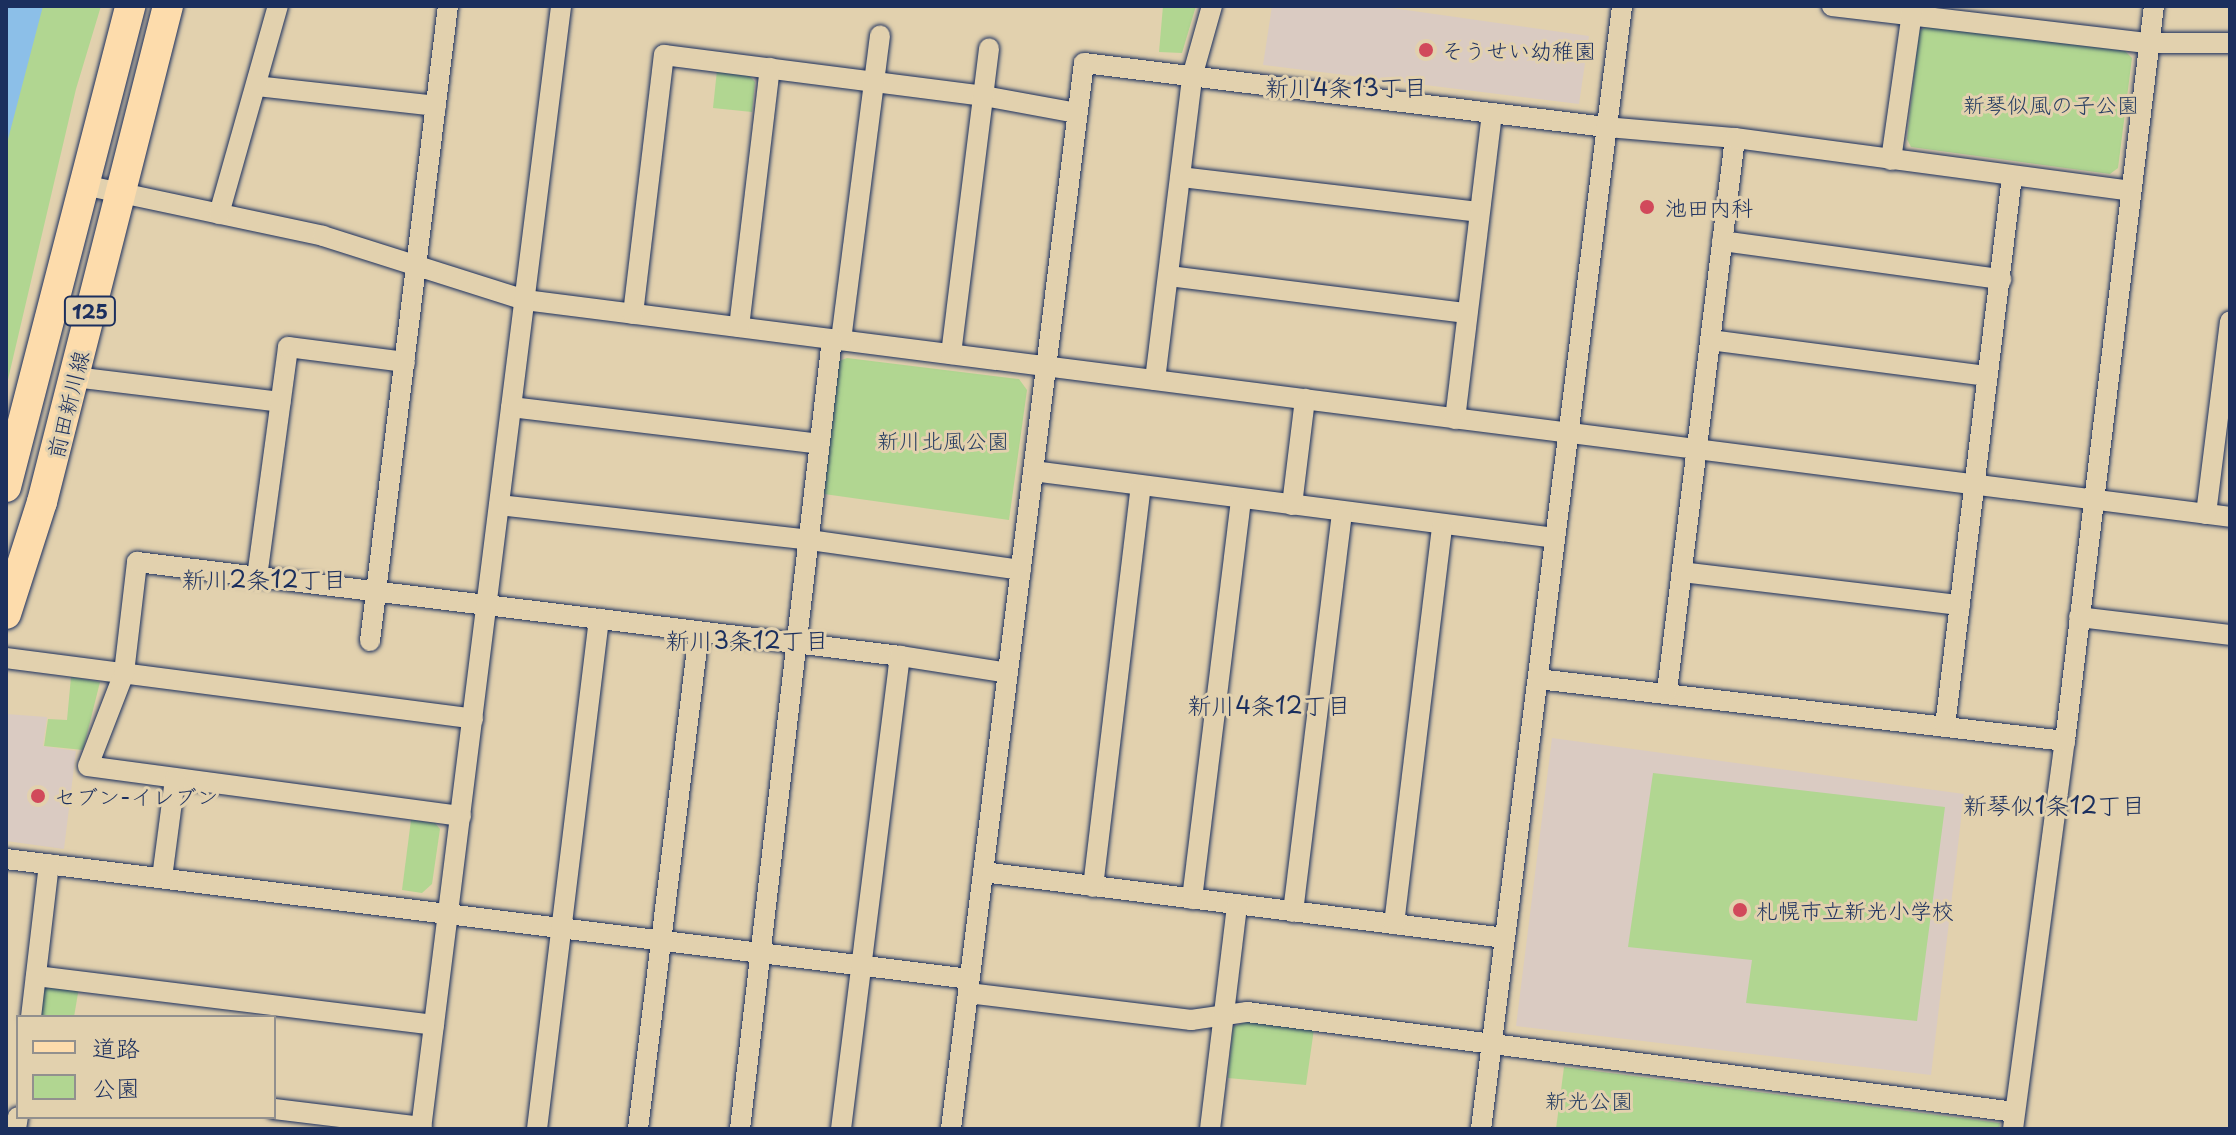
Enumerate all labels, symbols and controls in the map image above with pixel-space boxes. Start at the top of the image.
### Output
place label: そうせい幼稚園 [1442,37,1596,63]
marker: そうせい幼稚園 [1417,41,1435,59]
district label: 新川4条13丁目 [1265,73,1427,101]
park label: 新琴似風の子公園 [1963,91,2139,117]
place label: 池田内科 [1665,194,1753,220]
marker: 池田内科 [1636,196,1658,218]
road number: 125 [62,295,118,327]
street label: 前田新川線 [41,347,93,461]
park label: 新川北風公園 [877,427,1009,453]
district label: 新川2条12丁目 [182,565,346,593]
district label: 新川3条12丁目 [665,626,829,654]
district label: 新川4条12丁目 [1187,691,1351,719]
place label: セブン-イレブン [54,783,219,809]
marker: セブン-イレブン [29,787,47,805]
district label: 新琴似1条12丁目 [1963,791,2145,819]
place label: 札幌市立新光小学校 [1756,897,1954,923]
marker: 札幌市立新光小学校 [1731,901,1749,919]
legend [16,1015,276,1119]
text: 道路 [92,1029,140,1065]
text: 公園 [92,1069,140,1105]
park label: 新光公園 [1545,1087,1633,1113]

